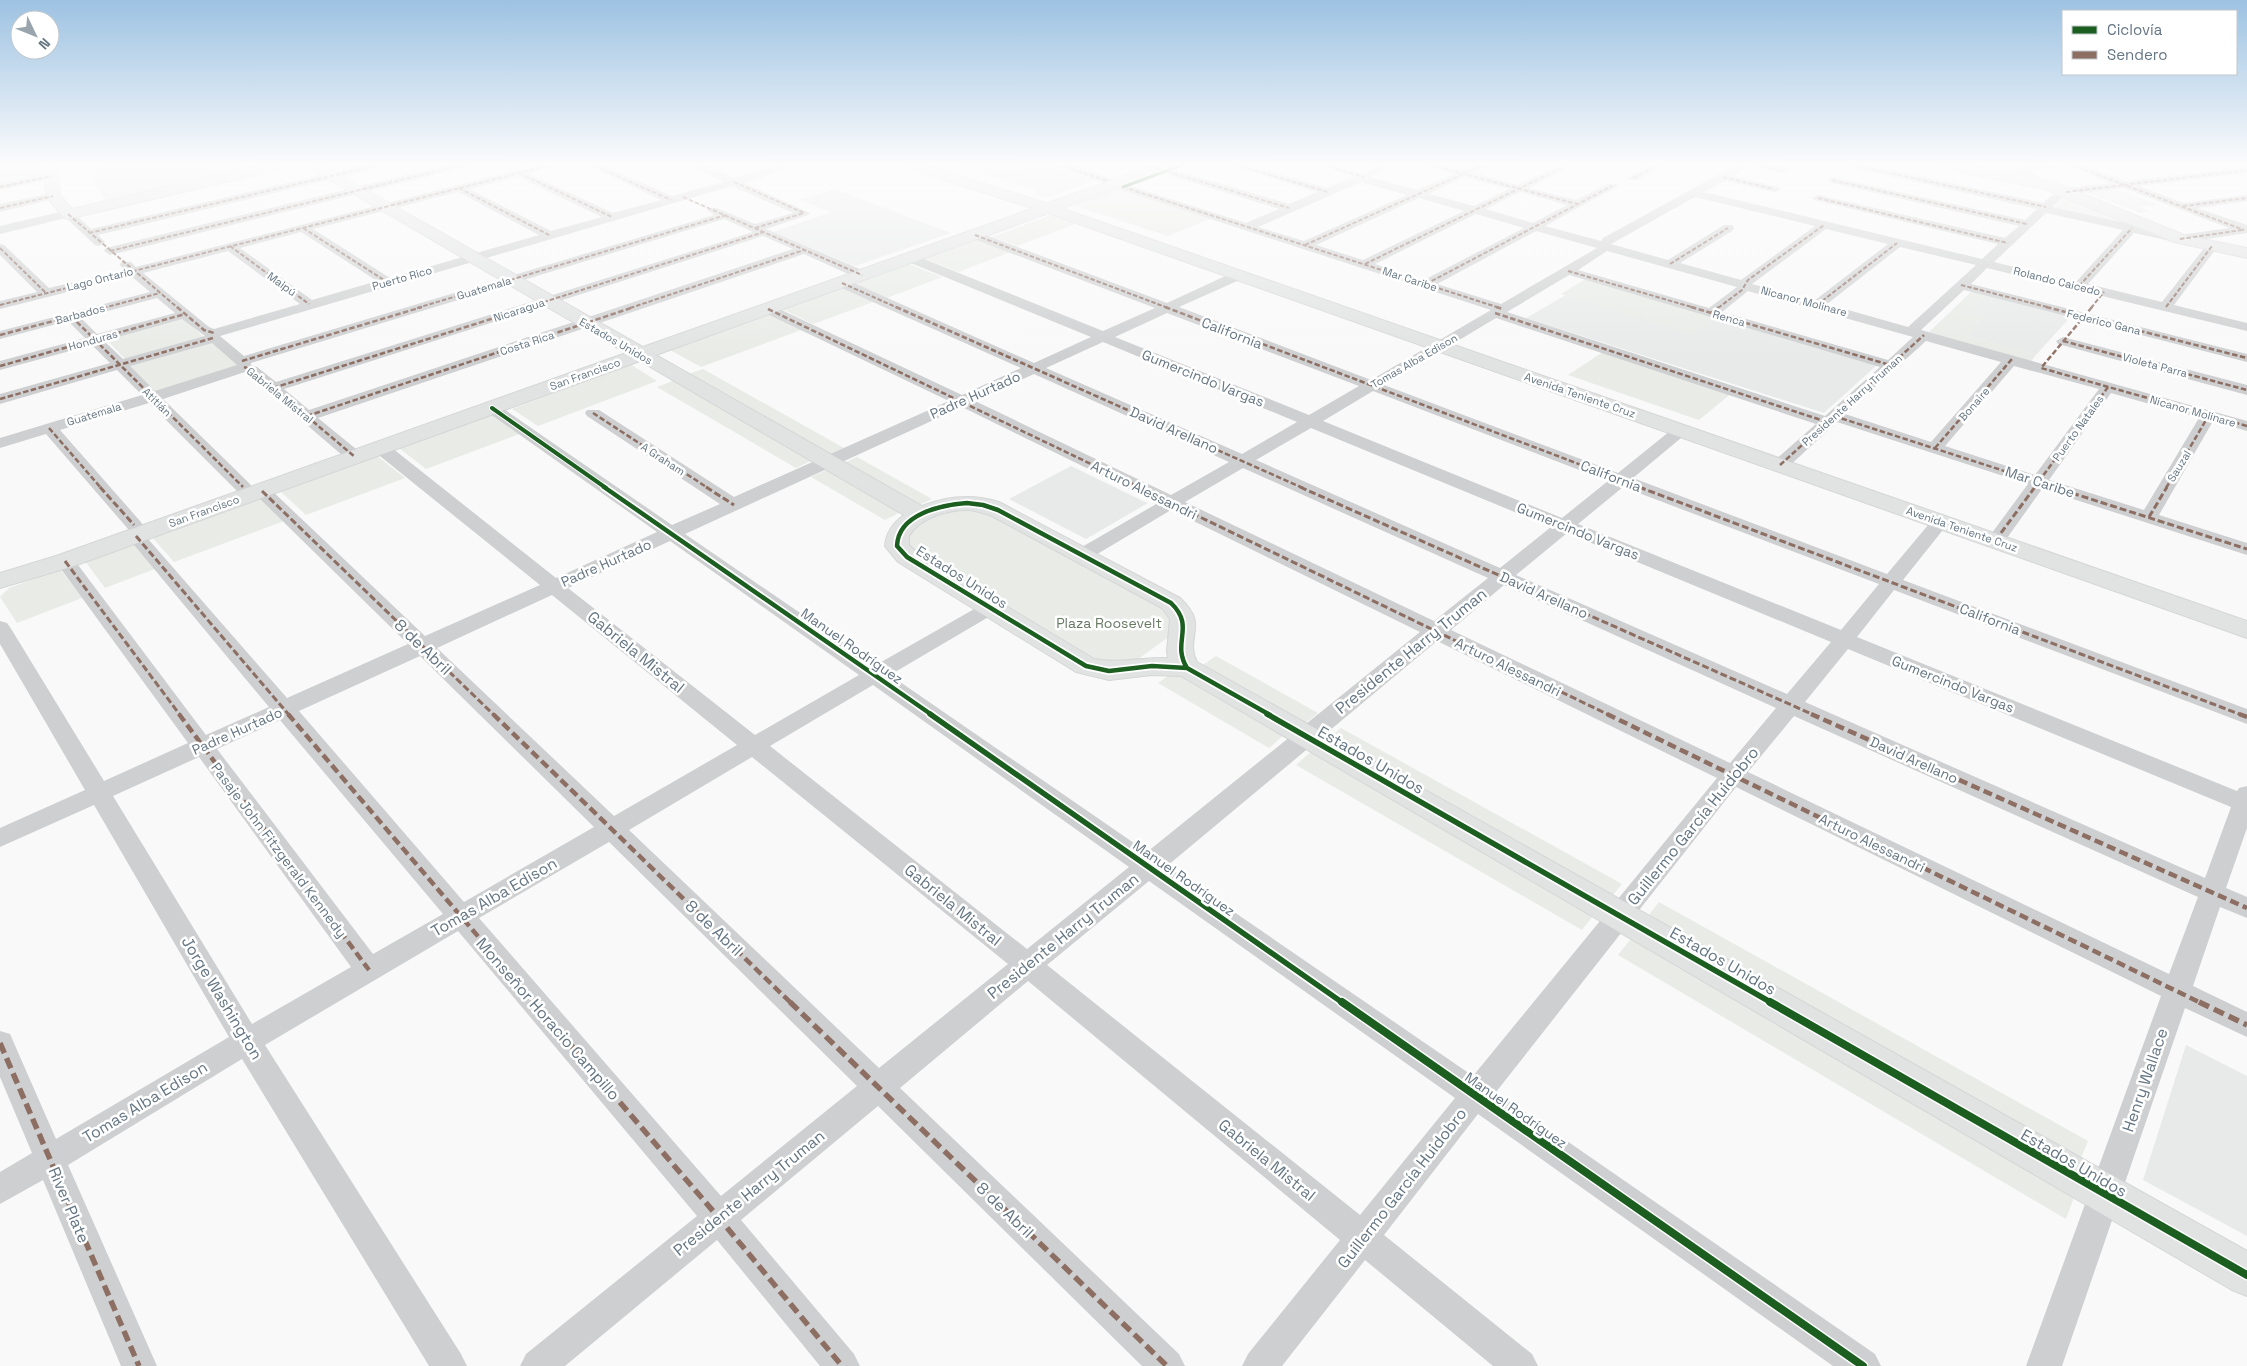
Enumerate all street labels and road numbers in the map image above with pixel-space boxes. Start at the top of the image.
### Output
street label: Puerto Rico [371,263,434,293]
street label: Rolando Caicedo [2012,263,2102,299]
street label: Lago Ontario [65,264,135,294]
street label: Mar Caribe [1381,264,1439,294]
street label: Maipú [265,269,299,299]
street label: Guatemala [455,273,514,303]
street label: Nicanor Molinare [1759,283,1849,319]
street label: Nicaragua [492,295,547,325]
street label: Barbados [54,301,106,327]
street label: Federico Gana [2066,306,2143,338]
street label: Renca [1711,307,1747,329]
street label: California [1199,313,1265,353]
street label: Estados Unidos [577,314,655,368]
street label: Honduras [67,326,119,354]
street label: Costa Rica [498,327,557,358]
street label: Tomas Alba Edison [1368,331,1460,391]
street label: Gumercindo Vargas [1139,345,1267,411]
street label: Violeta Parra [2121,350,2190,381]
street label: Presidente Harry Truman [1799,351,1905,449]
street label: San Francisco [548,355,622,393]
street label: Gabriela Mistral [244,364,316,426]
street label: Padre Hurtado [927,367,1023,423]
street label: Avenida Teniente Cruz [1523,369,1638,421]
street label: Bonaire [1955,384,1993,424]
street label: Atitlán [140,385,174,419]
street label: Puerto Natales [2049,392,2107,464]
street label: Nicanor Molinare [2148,392,2238,430]
street label: Guatemala [65,399,124,429]
street label: David Arellano [1127,403,1221,457]
street label: A Graham [638,440,688,478]
street label: Sauzal [2164,448,2194,484]
street label: California [1578,456,1644,496]
street label: Arturo Alessandri [1088,457,1200,523]
street label: Mar Caribe [2003,462,2077,502]
street label: San Francisco [167,492,241,530]
street label: Gumercindo Vargas [1514,498,1642,564]
street label: Avenida Teniente Cruz [1905,503,2020,555]
street label: Padre Hurtado [558,535,654,591]
street label: Estados Unidos [913,542,1011,612]
street label: David Arellano [1497,568,1591,622]
street label: Presidente Harry Truman [1331,583,1491,719]
street label: California [1957,599,2023,639]
street label: Manuel Rodríguez [797,604,907,688]
street label: Gabriela Mistral [583,606,689,698]
street label: 8 de Abril [390,614,456,680]
street label: Arturo Alessandri [1452,634,1564,700]
street label: Gumercindo Vargas [1889,651,2017,717]
street label: Padre Hurtado [189,703,285,759]
street label: Estados Unidos [1314,721,1428,799]
street label: David Arellano [1867,733,1961,787]
street label: Guillermo García Huidobro [1623,742,1763,910]
street label: Pasaje John Fitzgerald Kennedy [207,759,351,941]
street label: Arturo Alessandri [1816,810,1928,876]
street label: Manuel Rodríguez [1129,836,1239,920]
street label: Tomas Alba Edison [427,852,561,942]
street label: Gabriela Mistral [900,859,1006,951]
street label: Presidente Harry Truman [983,868,1143,1004]
street label: 8 de Abril [681,895,747,961]
street label: Estados Unidos [1666,922,1780,1000]
street label: Jorge Washington [177,932,267,1064]
street label: Monseñor Horacio Campillo [471,933,625,1105]
street label: Henry Wallace [2117,1025,2173,1135]
street label: Tomas Alba Edison [79,1056,211,1148]
street label: Manuel Rodríguez [1461,1068,1571,1152]
street label: Guillermo García Huidobro [1333,1104,1471,1272]
street label: Gabriela Mistral [1214,1114,1320,1206]
street label: Estados Unidos [2017,1124,2131,1202]
street label: Presidente Harry Truman [669,1125,829,1261]
street label: River Plate [44,1164,94,1246]
street label: 8 de Abril [972,1177,1038,1243]

